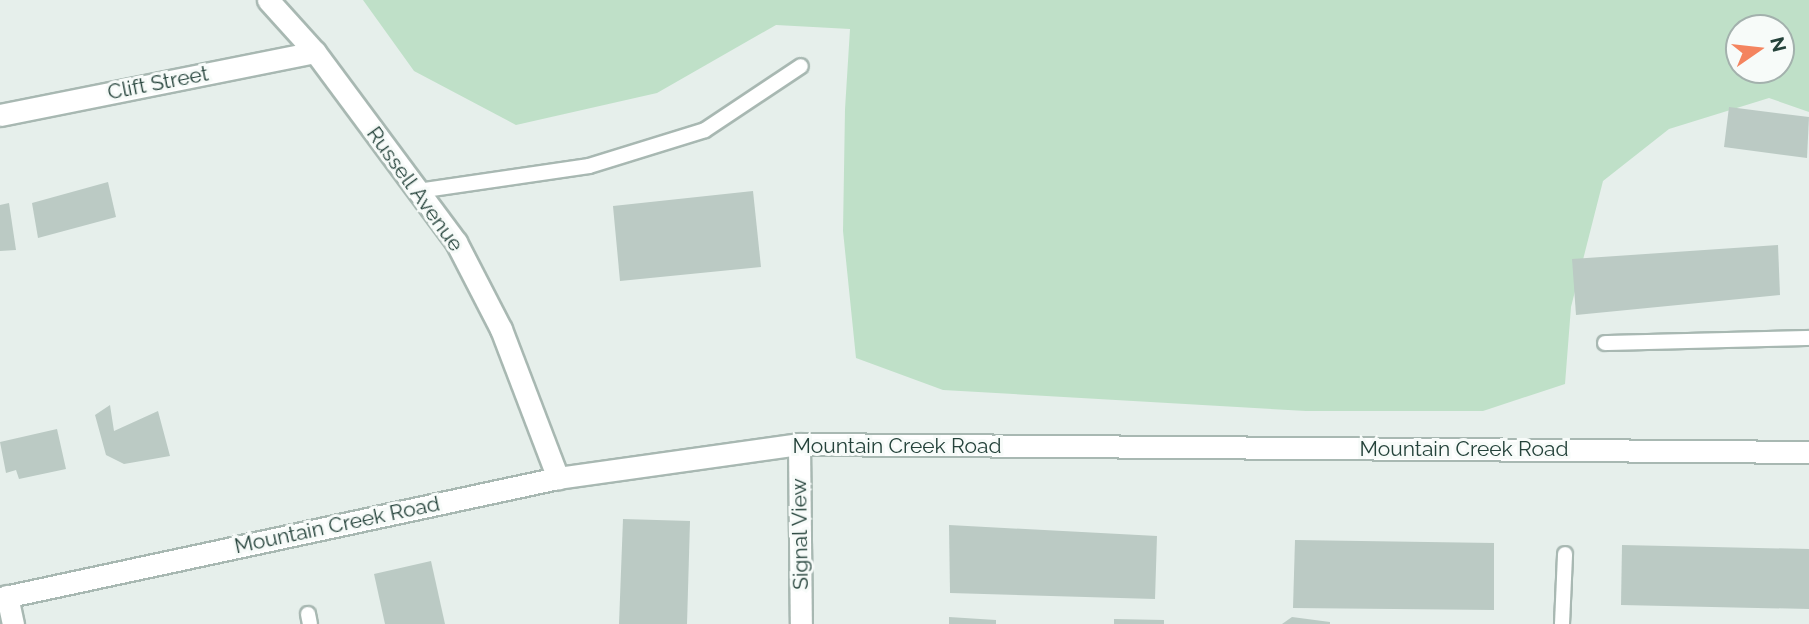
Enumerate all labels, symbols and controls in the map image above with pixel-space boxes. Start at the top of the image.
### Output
north arrow [1725,14,1795,84]
text: N [1766,35,1791,54]
street label: Clift Street [105,61,211,105]
street label: Russell Avenue [361,121,469,257]
street label: Mountain Creek Road [793,433,1001,459]
street label: Mountain Creek Road [1360,436,1568,462]
street label: Signal View [786,477,814,591]
street label: Mountain Creek Road [232,491,442,559]

